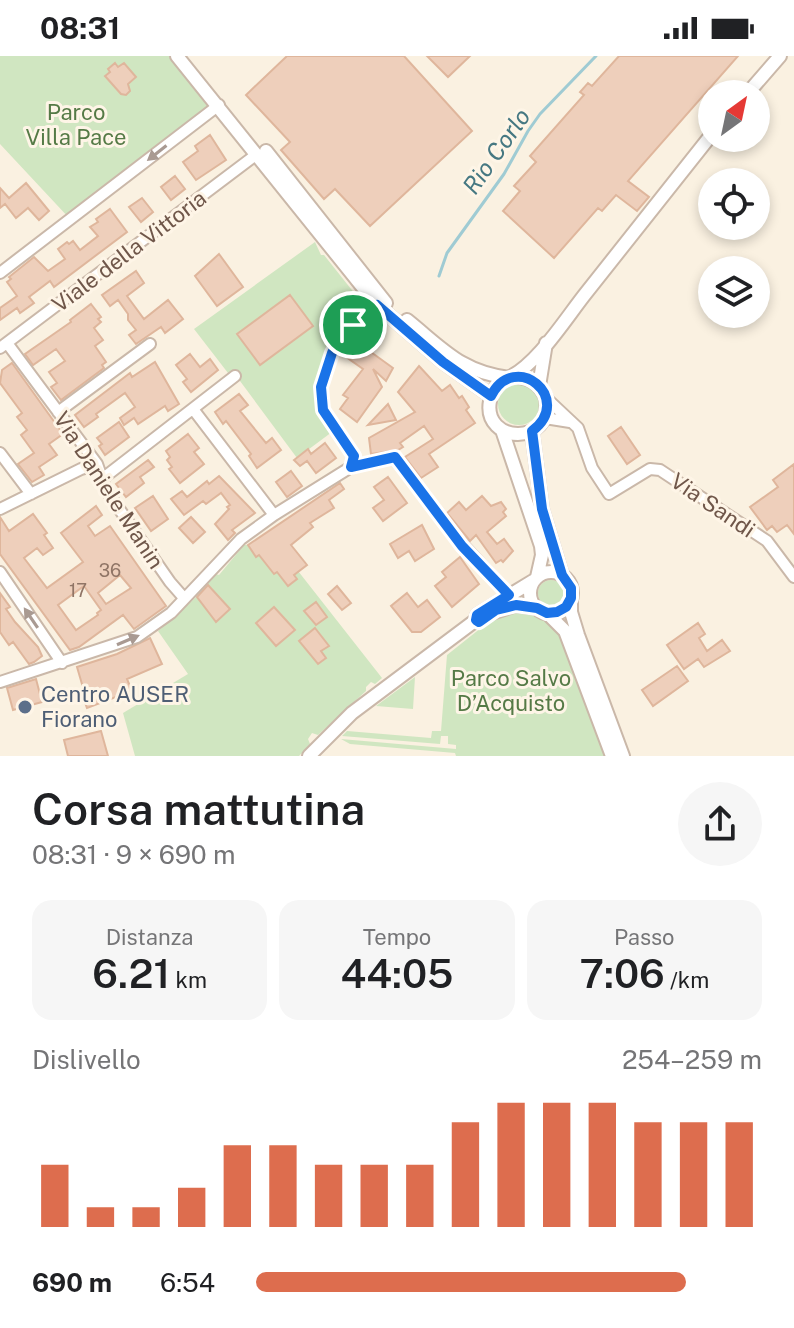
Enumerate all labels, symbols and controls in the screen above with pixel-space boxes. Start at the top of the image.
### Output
text: 08:31 [40,10,120,46]
north arrow [698,80,770,152]
map controls [698,80,770,328]
park label: Parco Villa Pace [25,99,127,150]
water label: Rio Corlo [457,103,535,199]
one-way arrow [147,144,167,161]
button: locate [698,168,770,240]
street label: Viale della Vittoria [47,185,211,317]
button: layers [698,256,770,328]
pin [319,291,387,359]
icon: arrive [331,303,375,347]
street label: Via Daniele Manin [49,407,169,573]
street label: Via Sandi [666,467,760,543]
house number: 36 [99,560,121,581]
house number: 17 [69,580,87,601]
one-way arrow [24,607,39,629]
one-way arrow [116,633,140,646]
park label: Parco Salvo D’Acquisto [451,665,571,716]
place label: Centro AUSER Fiorano [41,681,189,732]
marker: Centro AUSER Fiorano [16,698,34,716]
button: share [678,782,762,866]
text: Corsa mattutina [32,783,365,835]
text: 08:31 · 9 × 690 m [32,839,236,870]
text: Distanza [106,924,194,950]
text: Tempo [363,924,431,950]
text: Passo [614,924,675,950]
text: 6.21 [92,950,170,997]
text: 44:05 [340,950,453,997]
text: 7:06 [579,950,665,997]
text: km [170,967,207,993]
text: /km [665,967,709,993]
text: Dislivello [32,1044,141,1075]
text: 254–259 m [622,1044,762,1075]
text: 690 m [32,1267,112,1298]
text: 6:54 [160,1267,215,1298]

